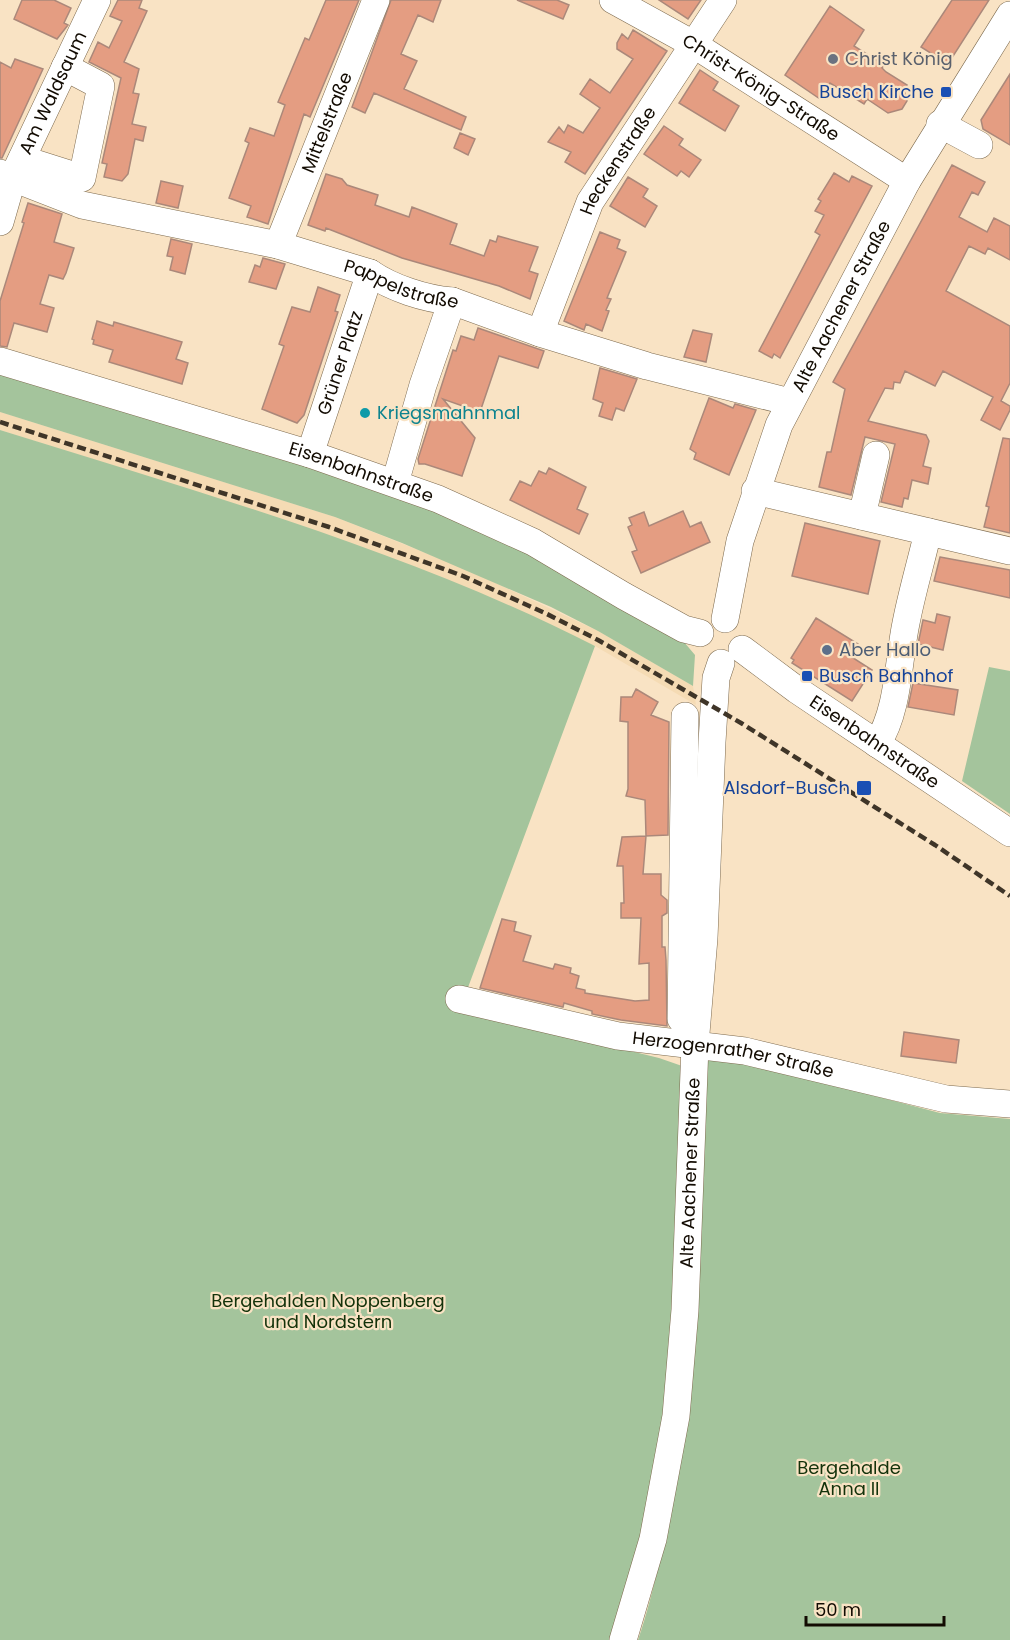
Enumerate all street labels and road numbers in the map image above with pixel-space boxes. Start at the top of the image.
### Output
street label: Am Waldsaum [13,27,92,158]
street label: Christ-König-Straße [678,28,845,147]
street label: Mittelstraße [295,68,358,177]
street label: Heckenstraße [573,101,662,218]
street label: Alte Aachener Straße [786,216,896,396]
street label: Pappelstraße [341,253,463,315]
street label: Grüner Platz [311,307,369,418]
street label: Eisenbahnstraße [286,435,437,508]
street label: Eisenbahnstraße [805,689,945,794]
street label: Herzogenrather Straße [631,1025,836,1084]
street label: Alte Aachener Straße [674,1077,706,1269]

